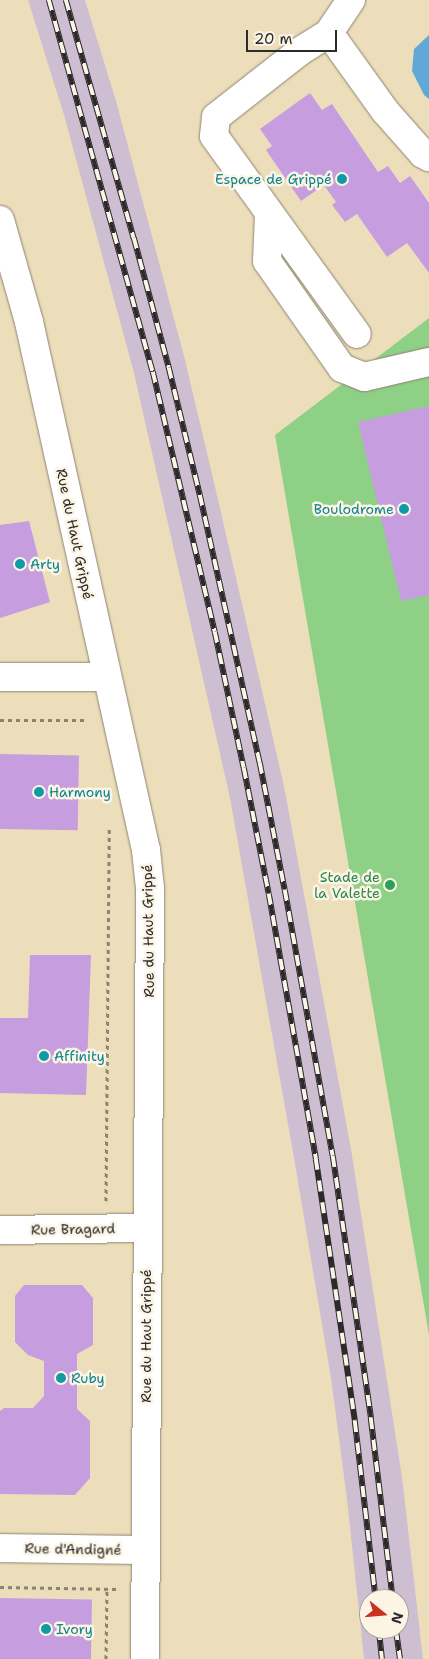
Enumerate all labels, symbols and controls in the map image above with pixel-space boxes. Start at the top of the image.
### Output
scale bar [249,20,340,52]
text: 20 m [254,29,293,49]
place label: Espace de Grippé [215,171,332,187]
marker: Espace de Grippé [336,173,348,185]
street label: Rue du Haut Grippé [53,467,97,601]
place label: Boulodrome [314,501,394,517]
marker: Boulodrome [398,503,410,515]
place label: Arty [30,556,60,572]
marker: Arty [14,558,26,570]
place label: Harmony [49,784,111,800]
marker: Harmony [33,786,45,798]
street label: Rue du Haut Grippé [138,864,158,998]
place label: Stade de la Valette [314,869,380,902]
marker: Stade de la Valette [384,879,396,891]
place label: Affinity [54,1048,105,1064]
marker: Affinity [38,1050,50,1062]
street label: Rue Bragard [31,1220,115,1238]
street label: Rue du Haut Grippé [138,1269,154,1403]
place label: Ruby [71,1370,105,1386]
marker: Ruby [55,1372,67,1384]
street label: Rue d'Andigné [24,1540,122,1558]
north arrow [359,1589,409,1639]
text: N [387,1610,408,1626]
place label: Ivory [56,1621,93,1637]
marker: Ivory [40,1623,52,1635]

